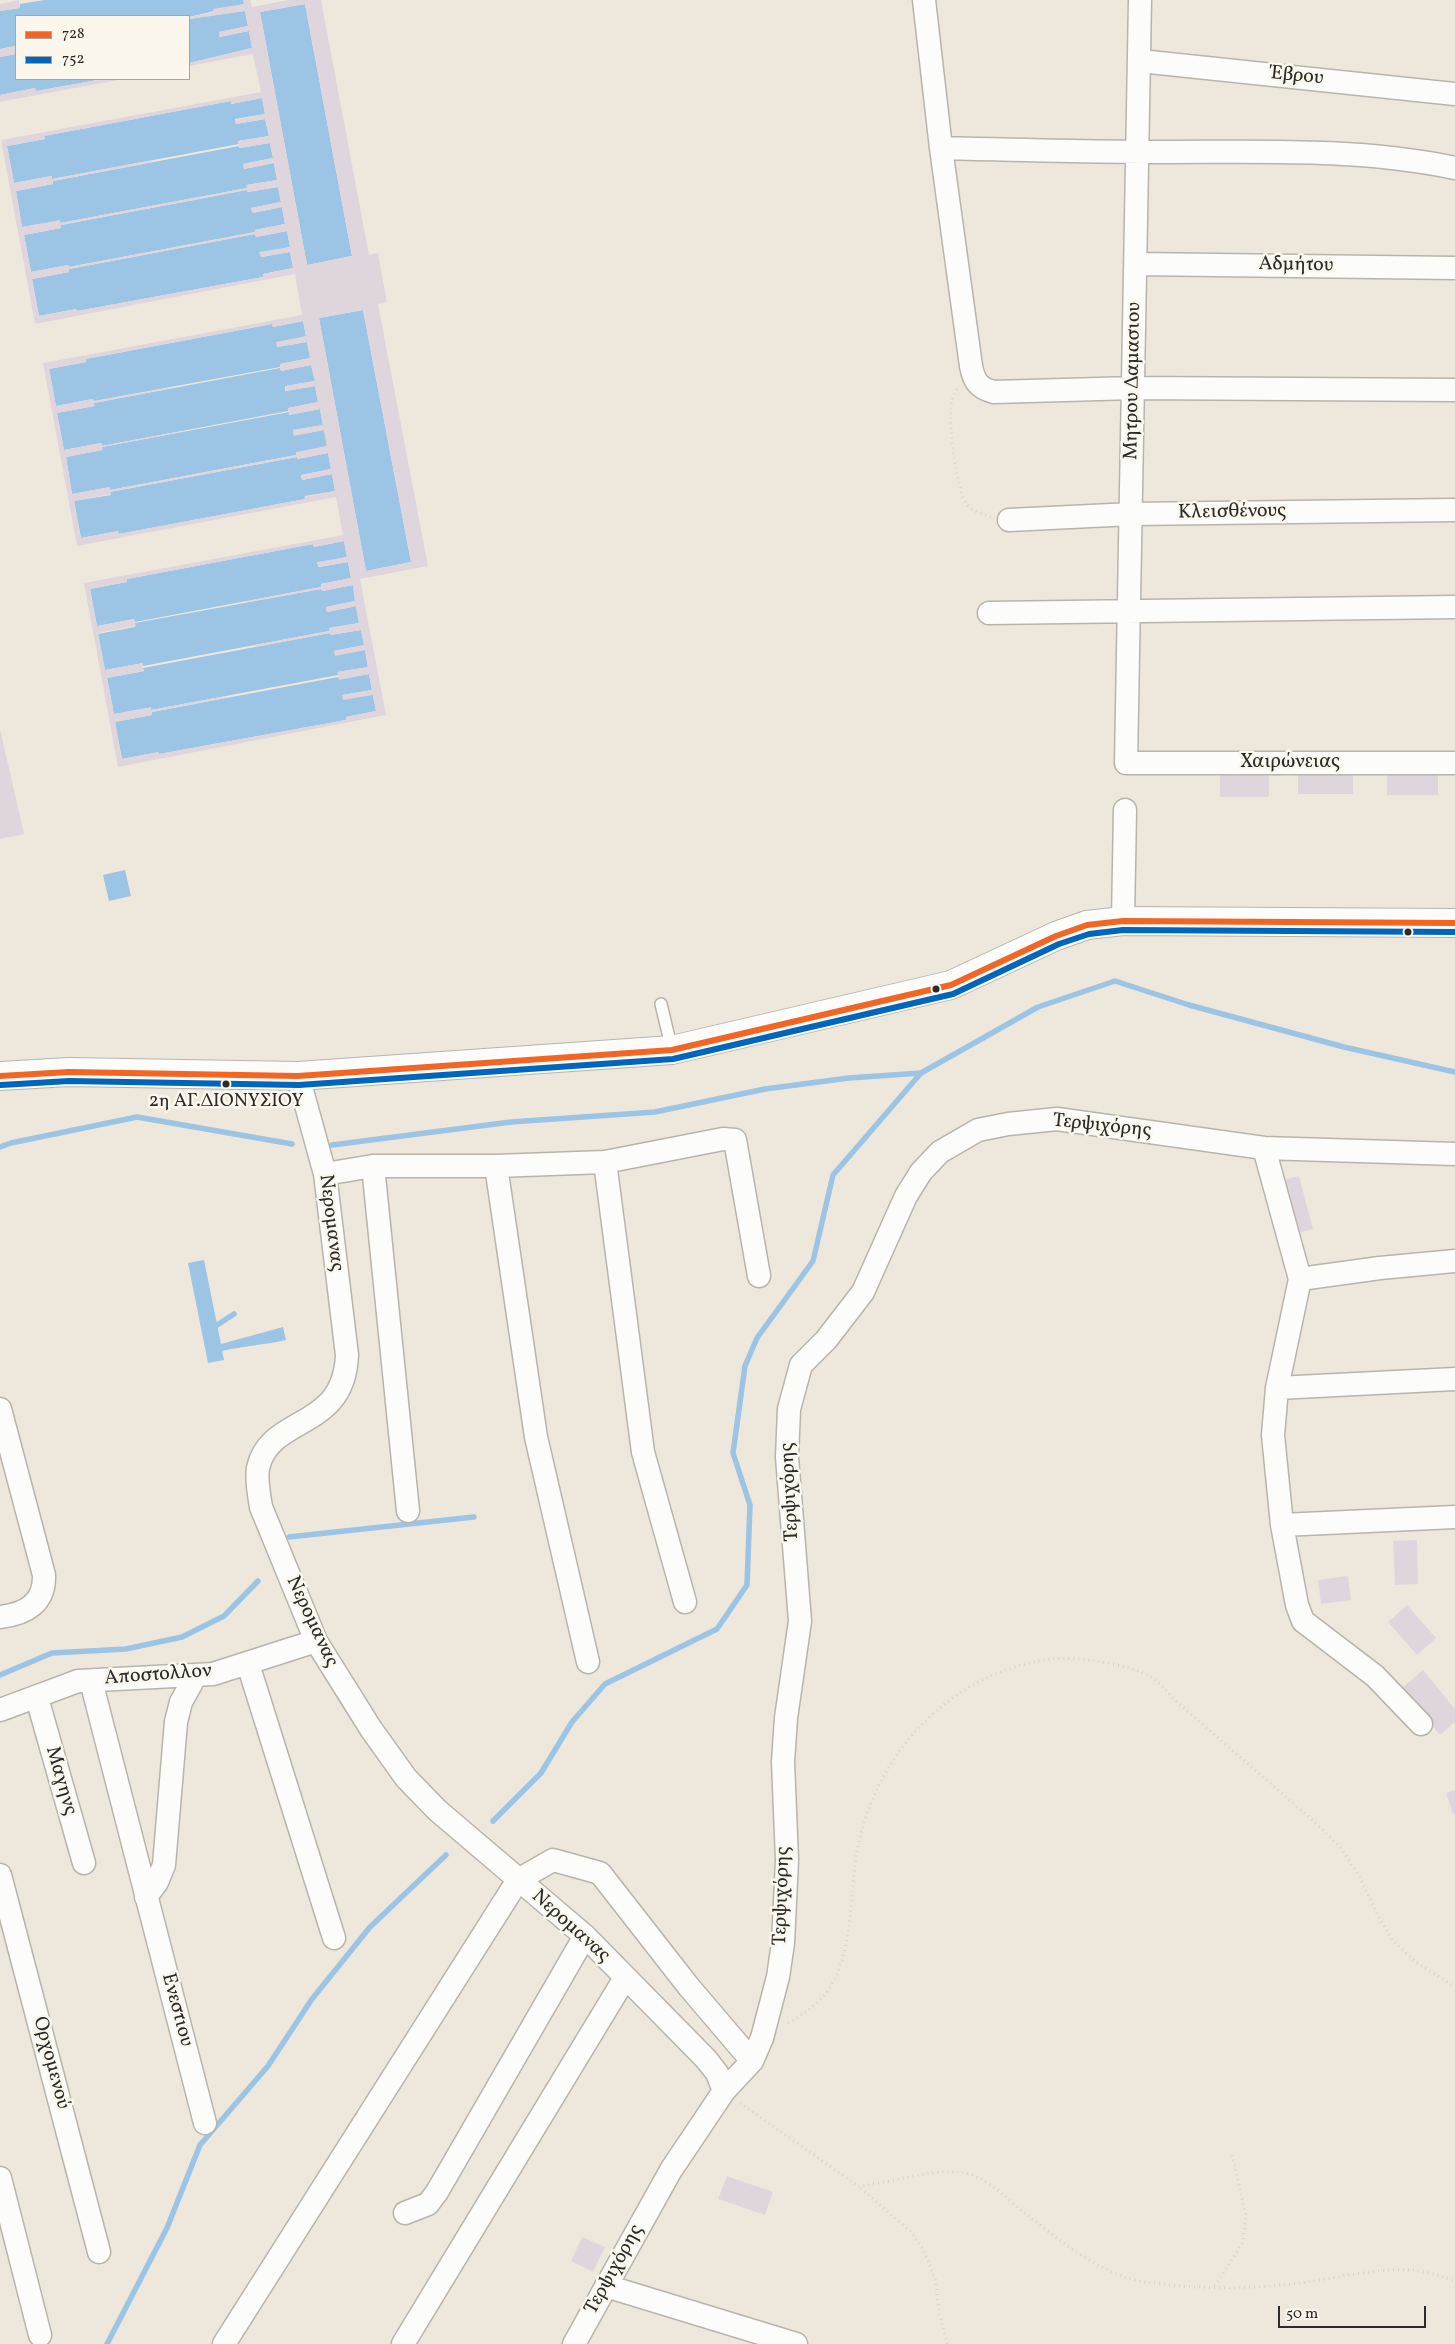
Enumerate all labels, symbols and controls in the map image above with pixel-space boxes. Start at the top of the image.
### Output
legend [15,15,190,80]
text: 728 [62,24,85,45]
text: 752 [62,49,85,70]
street label: Έβρου [1269,62,1325,92]
street label: Αδμήτου [1258,253,1334,279]
street label: Μητρου Δαμασιου [1121,302,1147,460]
street label: Κλεισθένους [1178,500,1286,526]
street label: Χαιρώνειας [1240,751,1340,775]
unlabelled marker [1403,927,1413,937]
unlabelled marker [931,984,941,994]
marker: 2η ΑΓ.ΔΙΟΝΥΣΙΟΥ [221,1079,231,1089]
place label: 2η ΑΓ.ΔΙΟΝΥΣΙΟΥ [149,1092,303,1114]
street label: Τερψιχόρης [1051,1110,1153,1144]
street label: Νερομανας [312,1173,348,1273]
street label: Τερψιχόρης [776,1442,806,1542]
street label: Νερομανας [279,1573,343,1671]
street label: Αποστολλον [104,1660,212,1692]
street label: Μαγηνς [39,1744,81,1818]
street label: Τερψιχόρης [769,1846,797,1946]
street label: Νερομανας [526,1885,614,1969]
street label: Ενεστιου [155,1971,197,2049]
street label: Ορχομενού [26,2014,74,2112]
street label: Τερψιχόρης [580,2221,650,2319]
scale bar [1280,2296,1428,2328]
text: 50 m [1286,2304,1318,2325]

